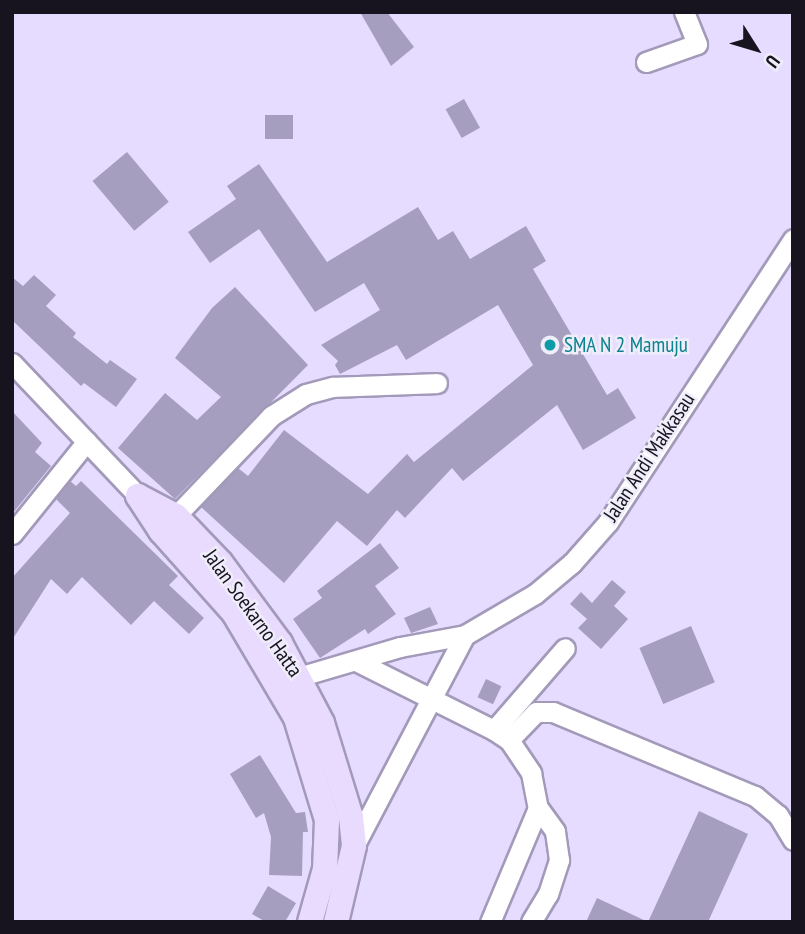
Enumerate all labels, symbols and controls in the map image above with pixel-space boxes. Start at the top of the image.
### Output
north arrow [721,14,791,84]
text: U [760,50,785,73]
place label: SMA N 2 Mamuju [564,332,689,358]
marker: SMA N 2 Mamuju [542,337,558,353]
street label: Jalan Andi Makkasau [598,388,700,526]
street label: Jalan Soekarno Hatta [198,544,308,682]

